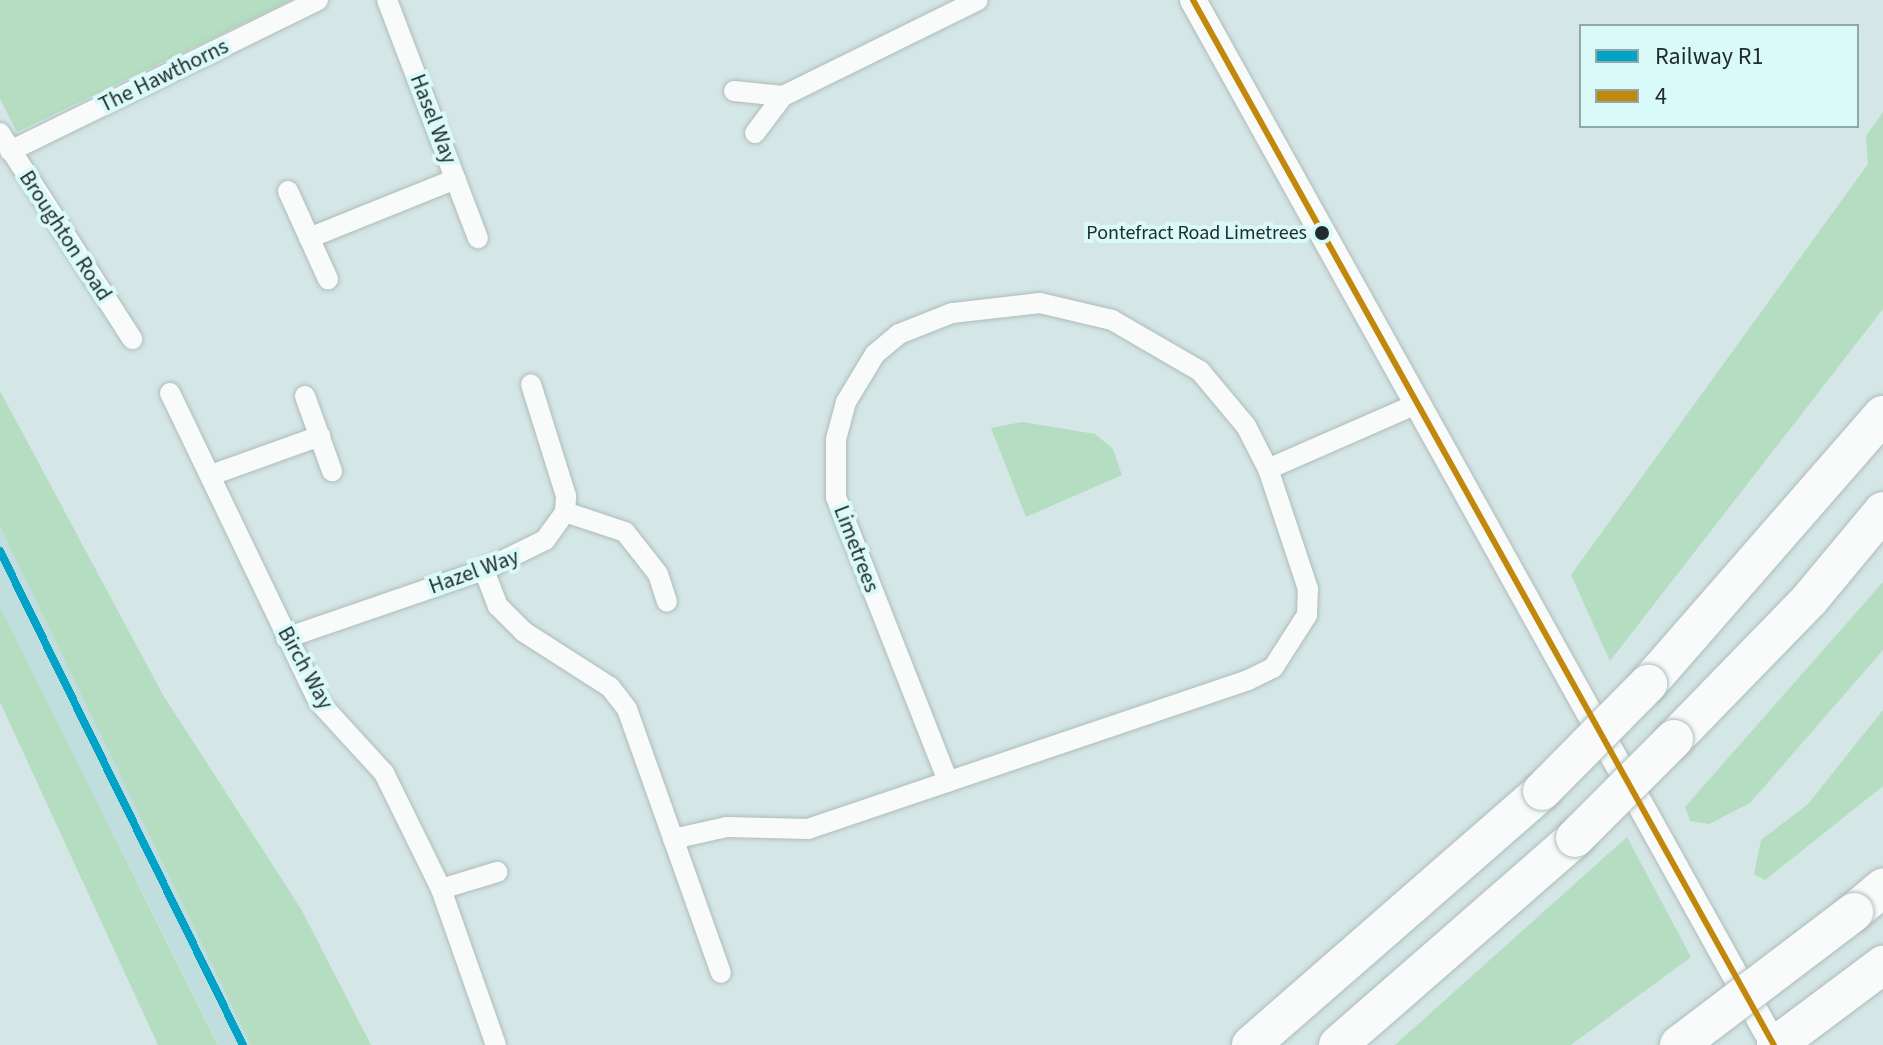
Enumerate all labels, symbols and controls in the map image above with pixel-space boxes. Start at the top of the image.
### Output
legend [1579,24,1859,128]
street label: The Hawthorns [95,33,233,119]
text: Railway R1 [1655,39,1763,74]
street label: Hasel Way [404,70,462,168]
text: 4 [1655,79,1667,114]
street label: Broughton Road [13,166,117,306]
place label: Pontefract Road Limetrees [1086,221,1307,245]
marker: Pontefract Road Limetrees [1314,225,1330,241]
street label: Limetrees [827,502,885,596]
street label: Hazel Way [425,544,523,600]
street label: Birch Way [272,622,338,714]

